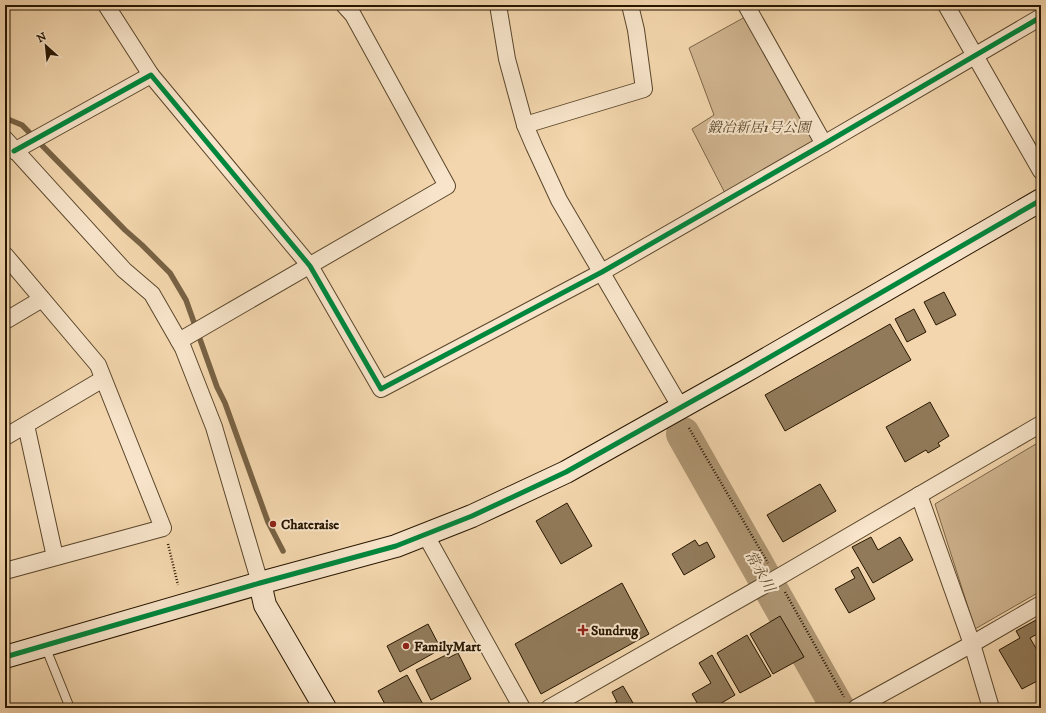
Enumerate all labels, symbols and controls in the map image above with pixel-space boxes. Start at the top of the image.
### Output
north arrow [26,26,66,66]
text: N [35,30,49,46]
park label: 鍛冶新居1号公園 [708,119,812,137]
place label: Chateraise [281,516,339,534]
marker: Chateraise [268,519,278,529]
water label: 常永川 [740,547,780,597]
place label: Sundrug [591,622,639,640]
marker: Sundrug [578,625,588,635]
place label: FamilyMart [414,638,482,656]
marker: FamilyMart [401,641,411,651]

